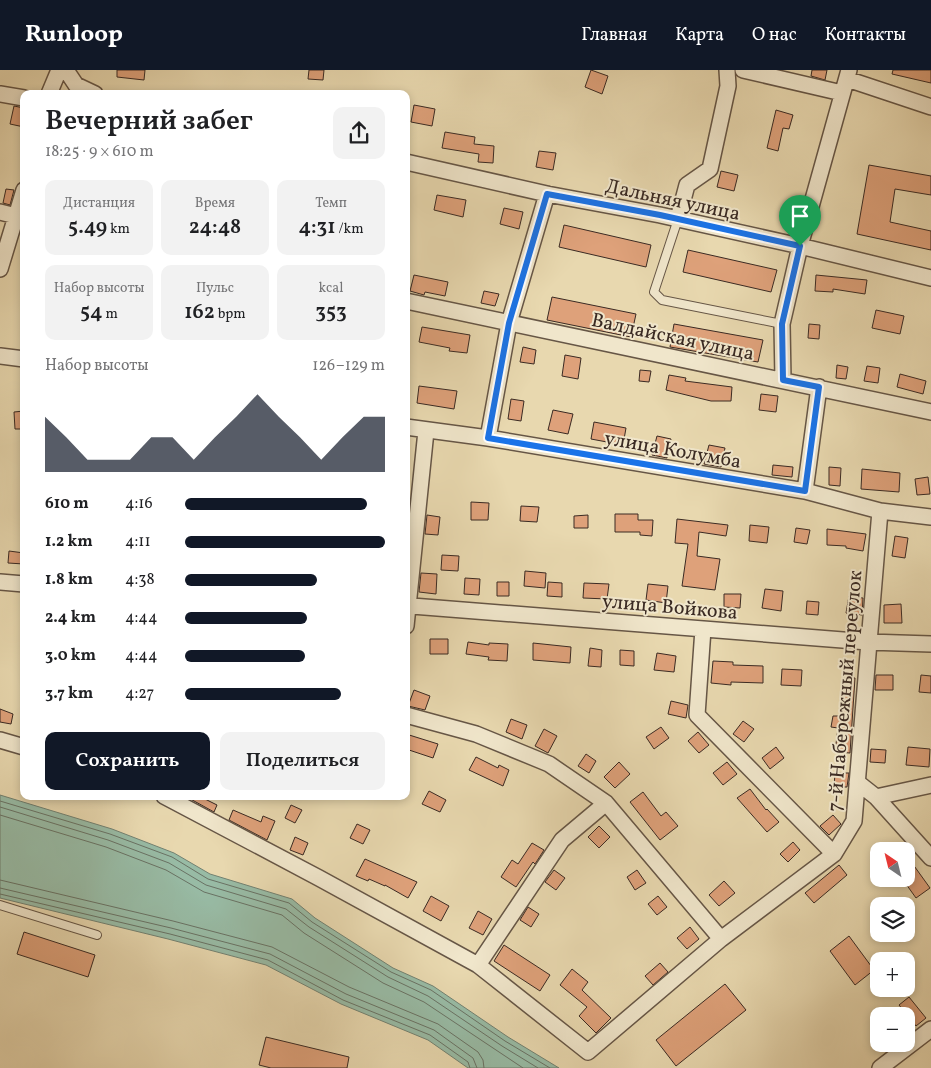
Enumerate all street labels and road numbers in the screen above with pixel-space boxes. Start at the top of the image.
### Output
street label: Дальняя улица [603,173,743,229]
street label: Валдайская улица [589,307,757,369]
street label: улица Колумба [602,425,743,477]
street label: 7-й Набережный переулок [821,569,871,813]
street label: улица Войкова [601,588,739,628]

